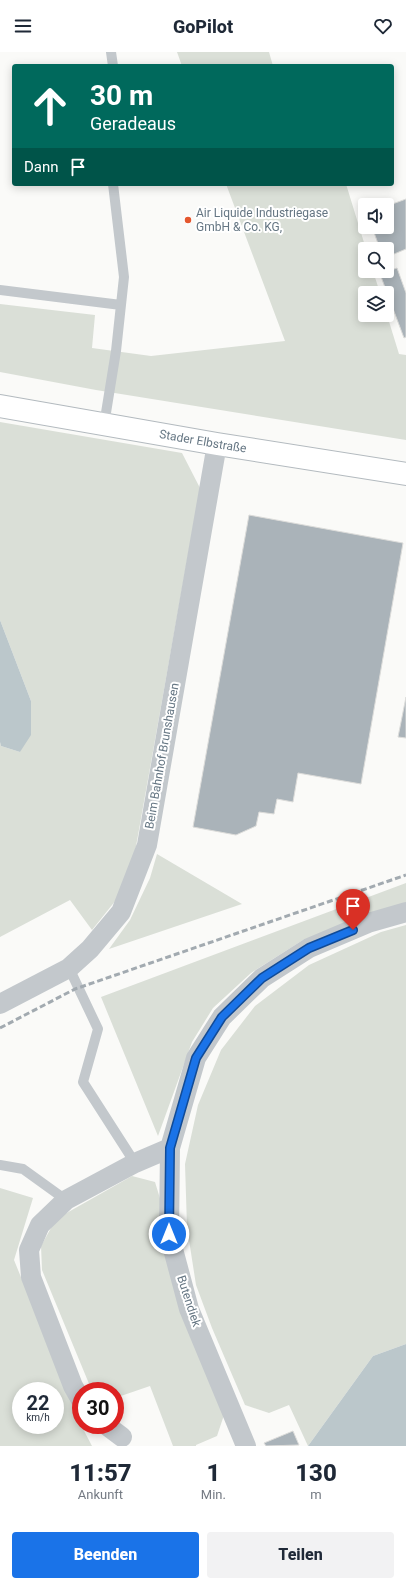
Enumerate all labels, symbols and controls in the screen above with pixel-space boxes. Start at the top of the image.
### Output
icon: menu [12,15,34,37]
icon: heart [372,15,394,37]
text: GoPilot [173,16,233,37]
text: 30 m [90,79,153,112]
icon: ahead [24,80,76,132]
text: Geradeaus [90,113,176,134]
icon: arrive [67,156,89,178]
text: Dann [24,158,59,176]
map controls [358,198,394,322]
button: sound [358,198,394,234]
place label: Air Liquide Industriegase GmbH & Co. KG, [196,206,328,234]
marker: Air Liquide Industriegase GmbH & Co. KG, [183,215,193,225]
button: search [358,242,394,278]
button: layers [358,286,394,322]
street label: Stader Elbstraße [158,427,248,456]
street label: Beim Bahnhof Brunshausen [142,682,182,830]
pin [336,889,370,930]
icon: arrive [342,895,364,917]
position arrow [148,1213,190,1255]
street label: Butendiek [174,1274,204,1329]
speed limit sign: 30 [72,1382,124,1434]
text: 22 [27,1391,49,1415]
text: km/h [26,1412,50,1423]
text: 11:57 [69,1459,132,1487]
text: 1 [206,1459,220,1487]
text: 130 [295,1459,337,1487]
text: Ankunft [78,1487,123,1502]
text: Min. [201,1487,226,1502]
text: m [310,1487,322,1502]
button: Beenden [12,1532,199,1578]
button: Teilen [207,1532,394,1578]

